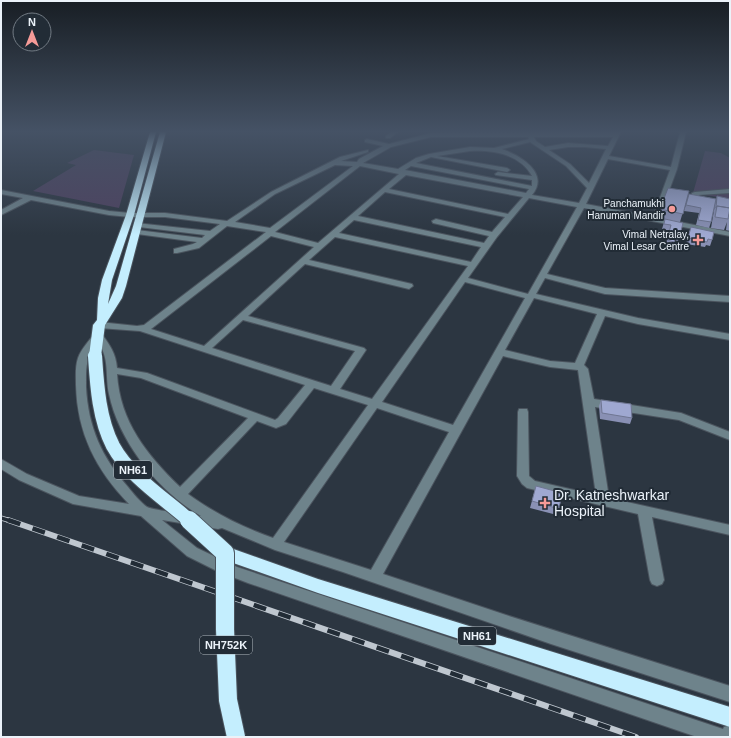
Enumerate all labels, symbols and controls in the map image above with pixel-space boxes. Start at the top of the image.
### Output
north arrow [12,12,52,52]
text: N [28,16,36,28]
place label: Panchamukhi Hanuman Mandir [587,198,665,221]
marker: Panchamukhi Hanuman Mandir [667,204,677,214]
place label: Vimal Netralay, Vimal Lesar Centre [604,229,689,252]
marker: Vimal Netralay, Vimal Lesar Centre [692,234,704,246]
road number: NH61 [114,461,152,479]
place label: Dr. Katneshwarkar Hospital [554,487,669,519]
marker: Dr. Katneshwarkar Hospital [539,497,551,509]
road number: NH61 [458,627,496,645]
road number: NH752K [200,636,252,654]

